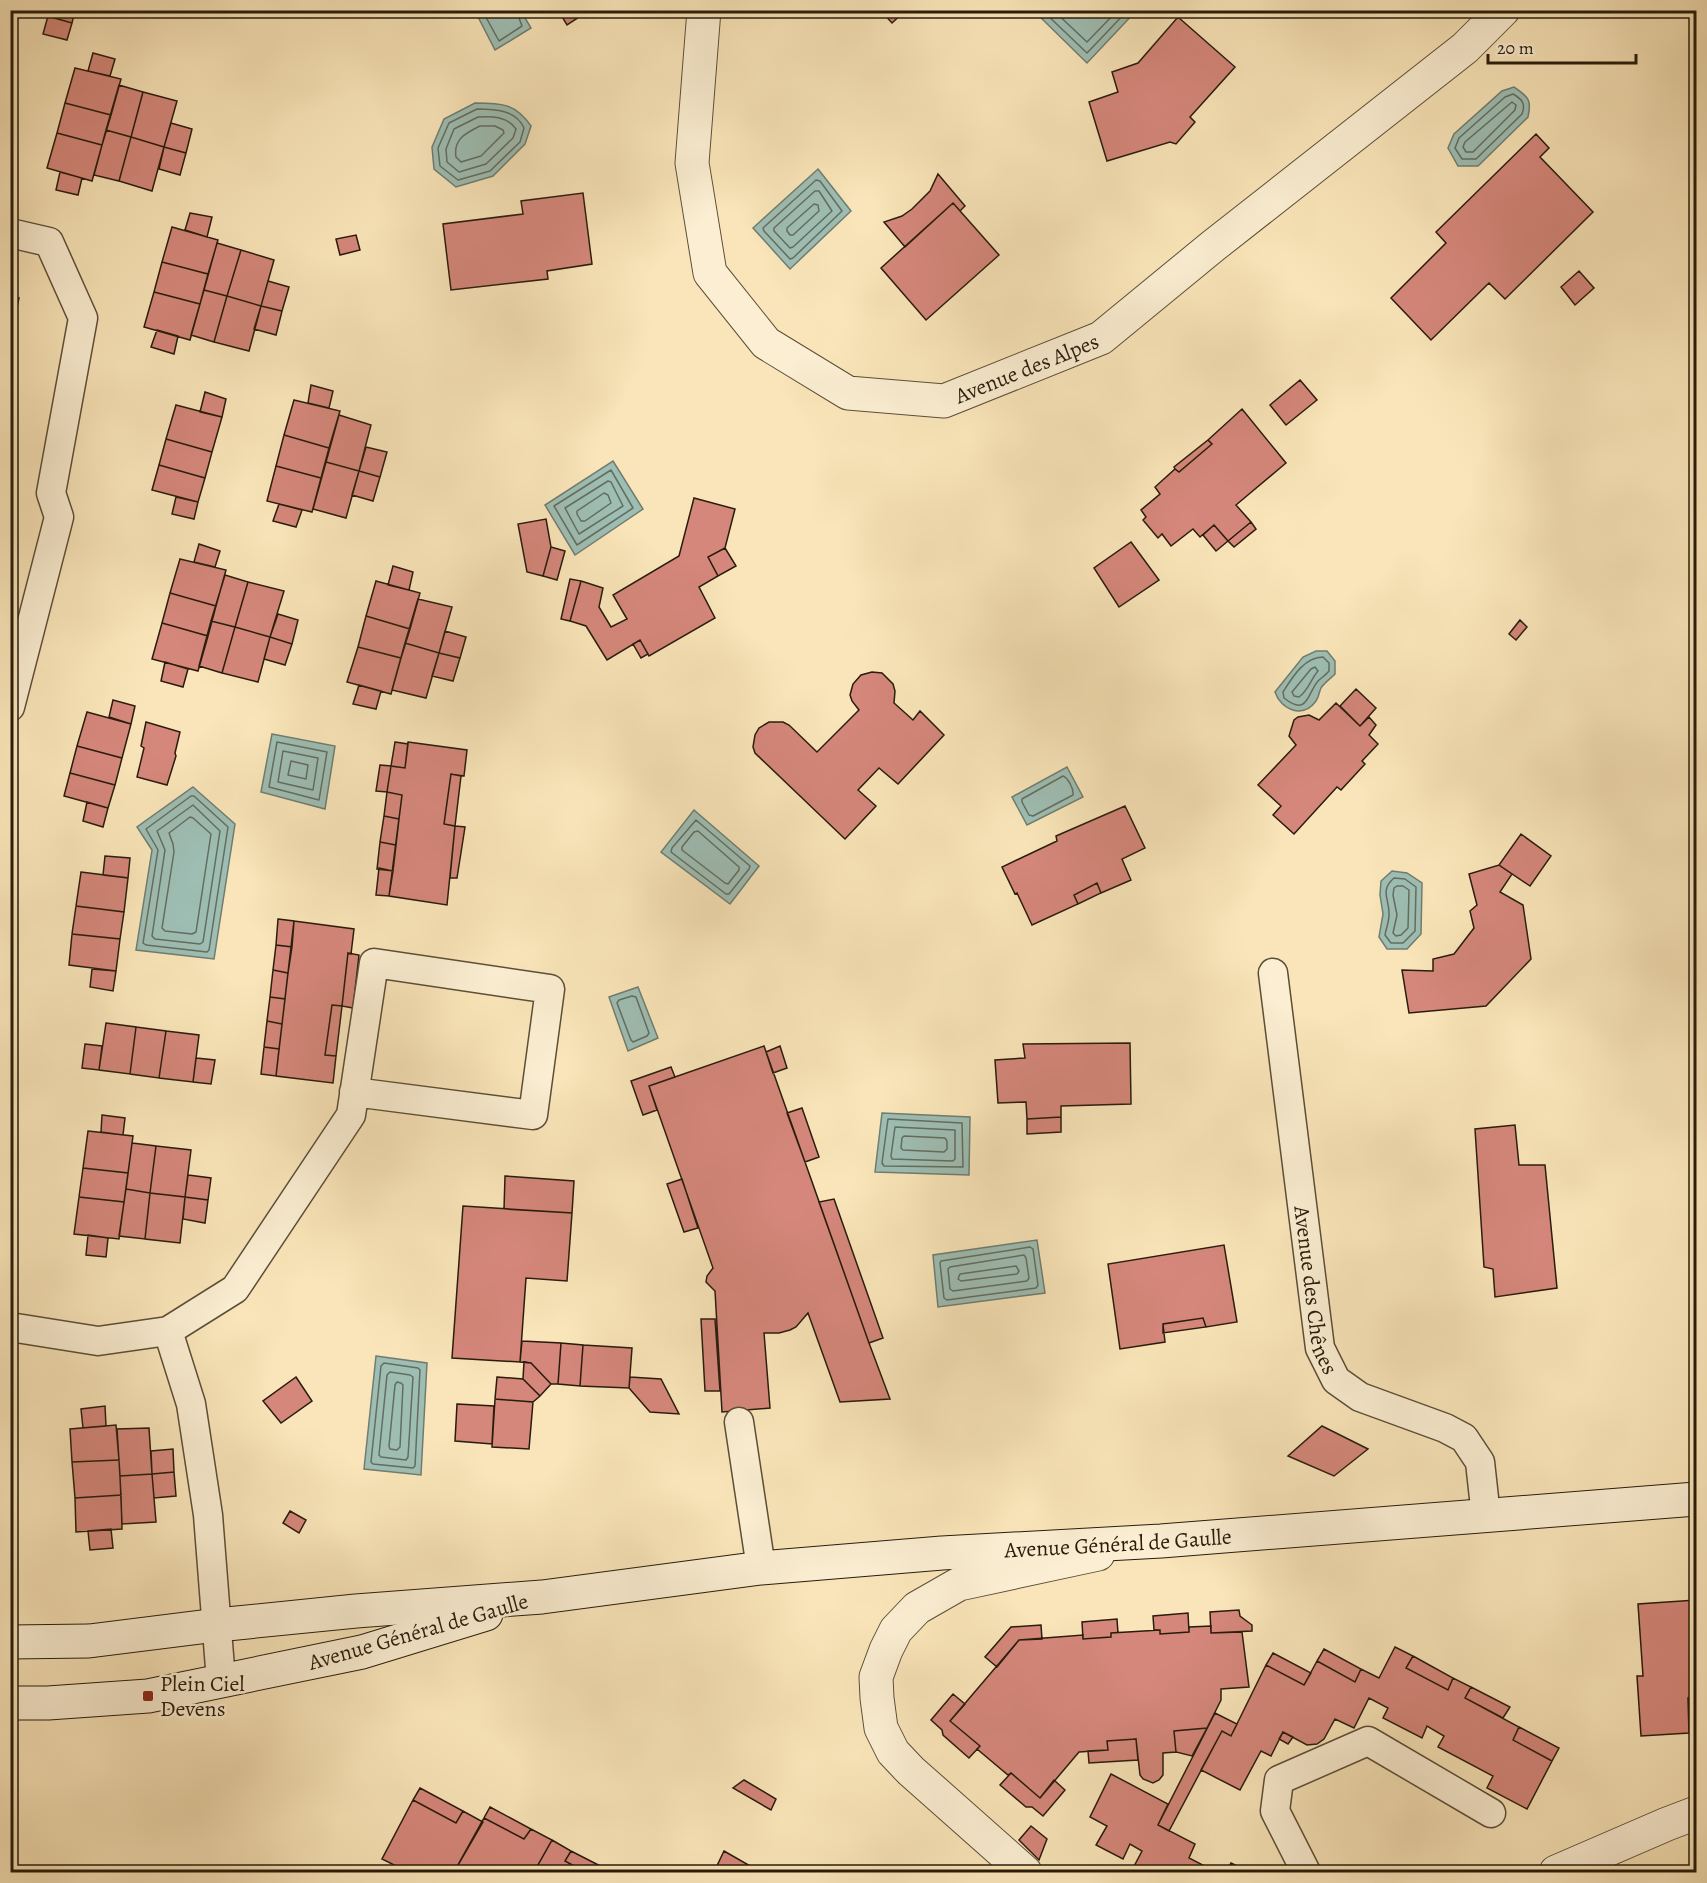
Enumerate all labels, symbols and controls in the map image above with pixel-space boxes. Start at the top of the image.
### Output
scale bar [1488,27,1636,65]
text: 20 m [1497,36,1534,60]
street label: Avenue des Alpes [950,326,1104,412]
street label: Avenue des Chênes [1286,1203,1345,1380]
street label: Avenue Général de Gaulle [1003,1522,1233,1566]
street label: Avenue Général de Gaulle [304,1586,532,1678]
place label: Plein Ciel Devens [160,1669,245,1724]
marker: Plein Ciel Devens [141,1689,155,1703]

